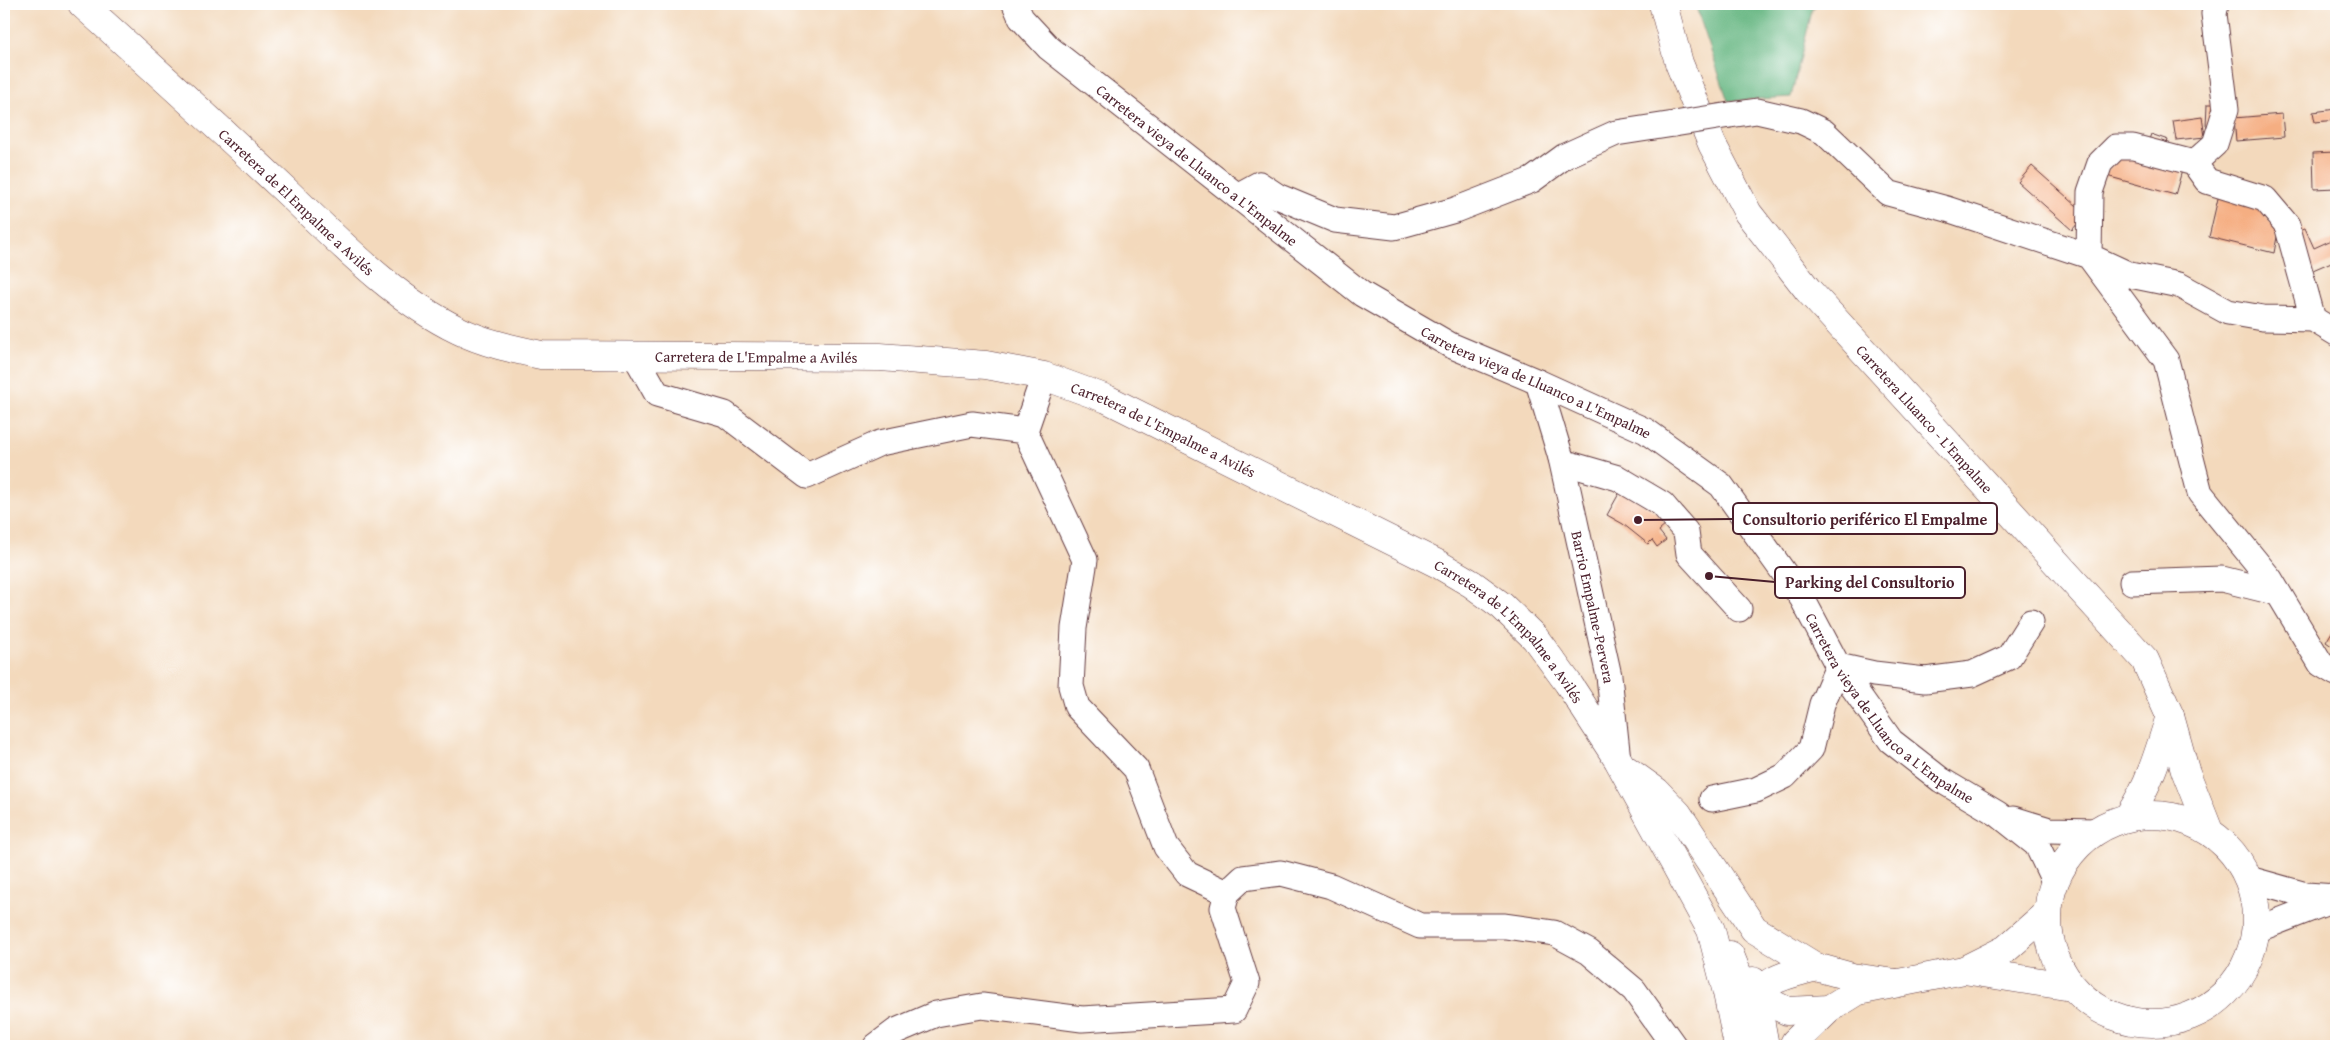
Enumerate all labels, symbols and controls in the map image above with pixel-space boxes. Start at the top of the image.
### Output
street label: Carretera vieya de Lluanco a L'Empalme [1092,79,1303,250]
street label: Carretera de El Empalme a Avilés [215,123,379,280]
street label: Carretera vieya de Lluanco a L'Empalme [1417,320,1656,443]
street label: Carretera Lluanco - L'Empalme [1852,340,1998,498]
street label: Carretera de L'Empalme a Avilés [655,345,858,367]
street label: Carretera de L'Empalme a Avilés [1068,376,1259,482]
callout: Consultorio periférico El Empalme [1733,503,1997,534]
text: Consultorio periférico El Empalme [1743,507,1987,531]
street label: Barrio Empalme-Pervera [1567,529,1620,684]
street label: Carretera de L'Empalme a Avilés [1431,554,1589,707]
callout: Parking del Consultorio [1775,567,1965,598]
text: Parking del Consultorio [1785,570,1955,594]
street label: Carretera vieya de Lluanco a L'Empalme [1801,609,1978,808]

